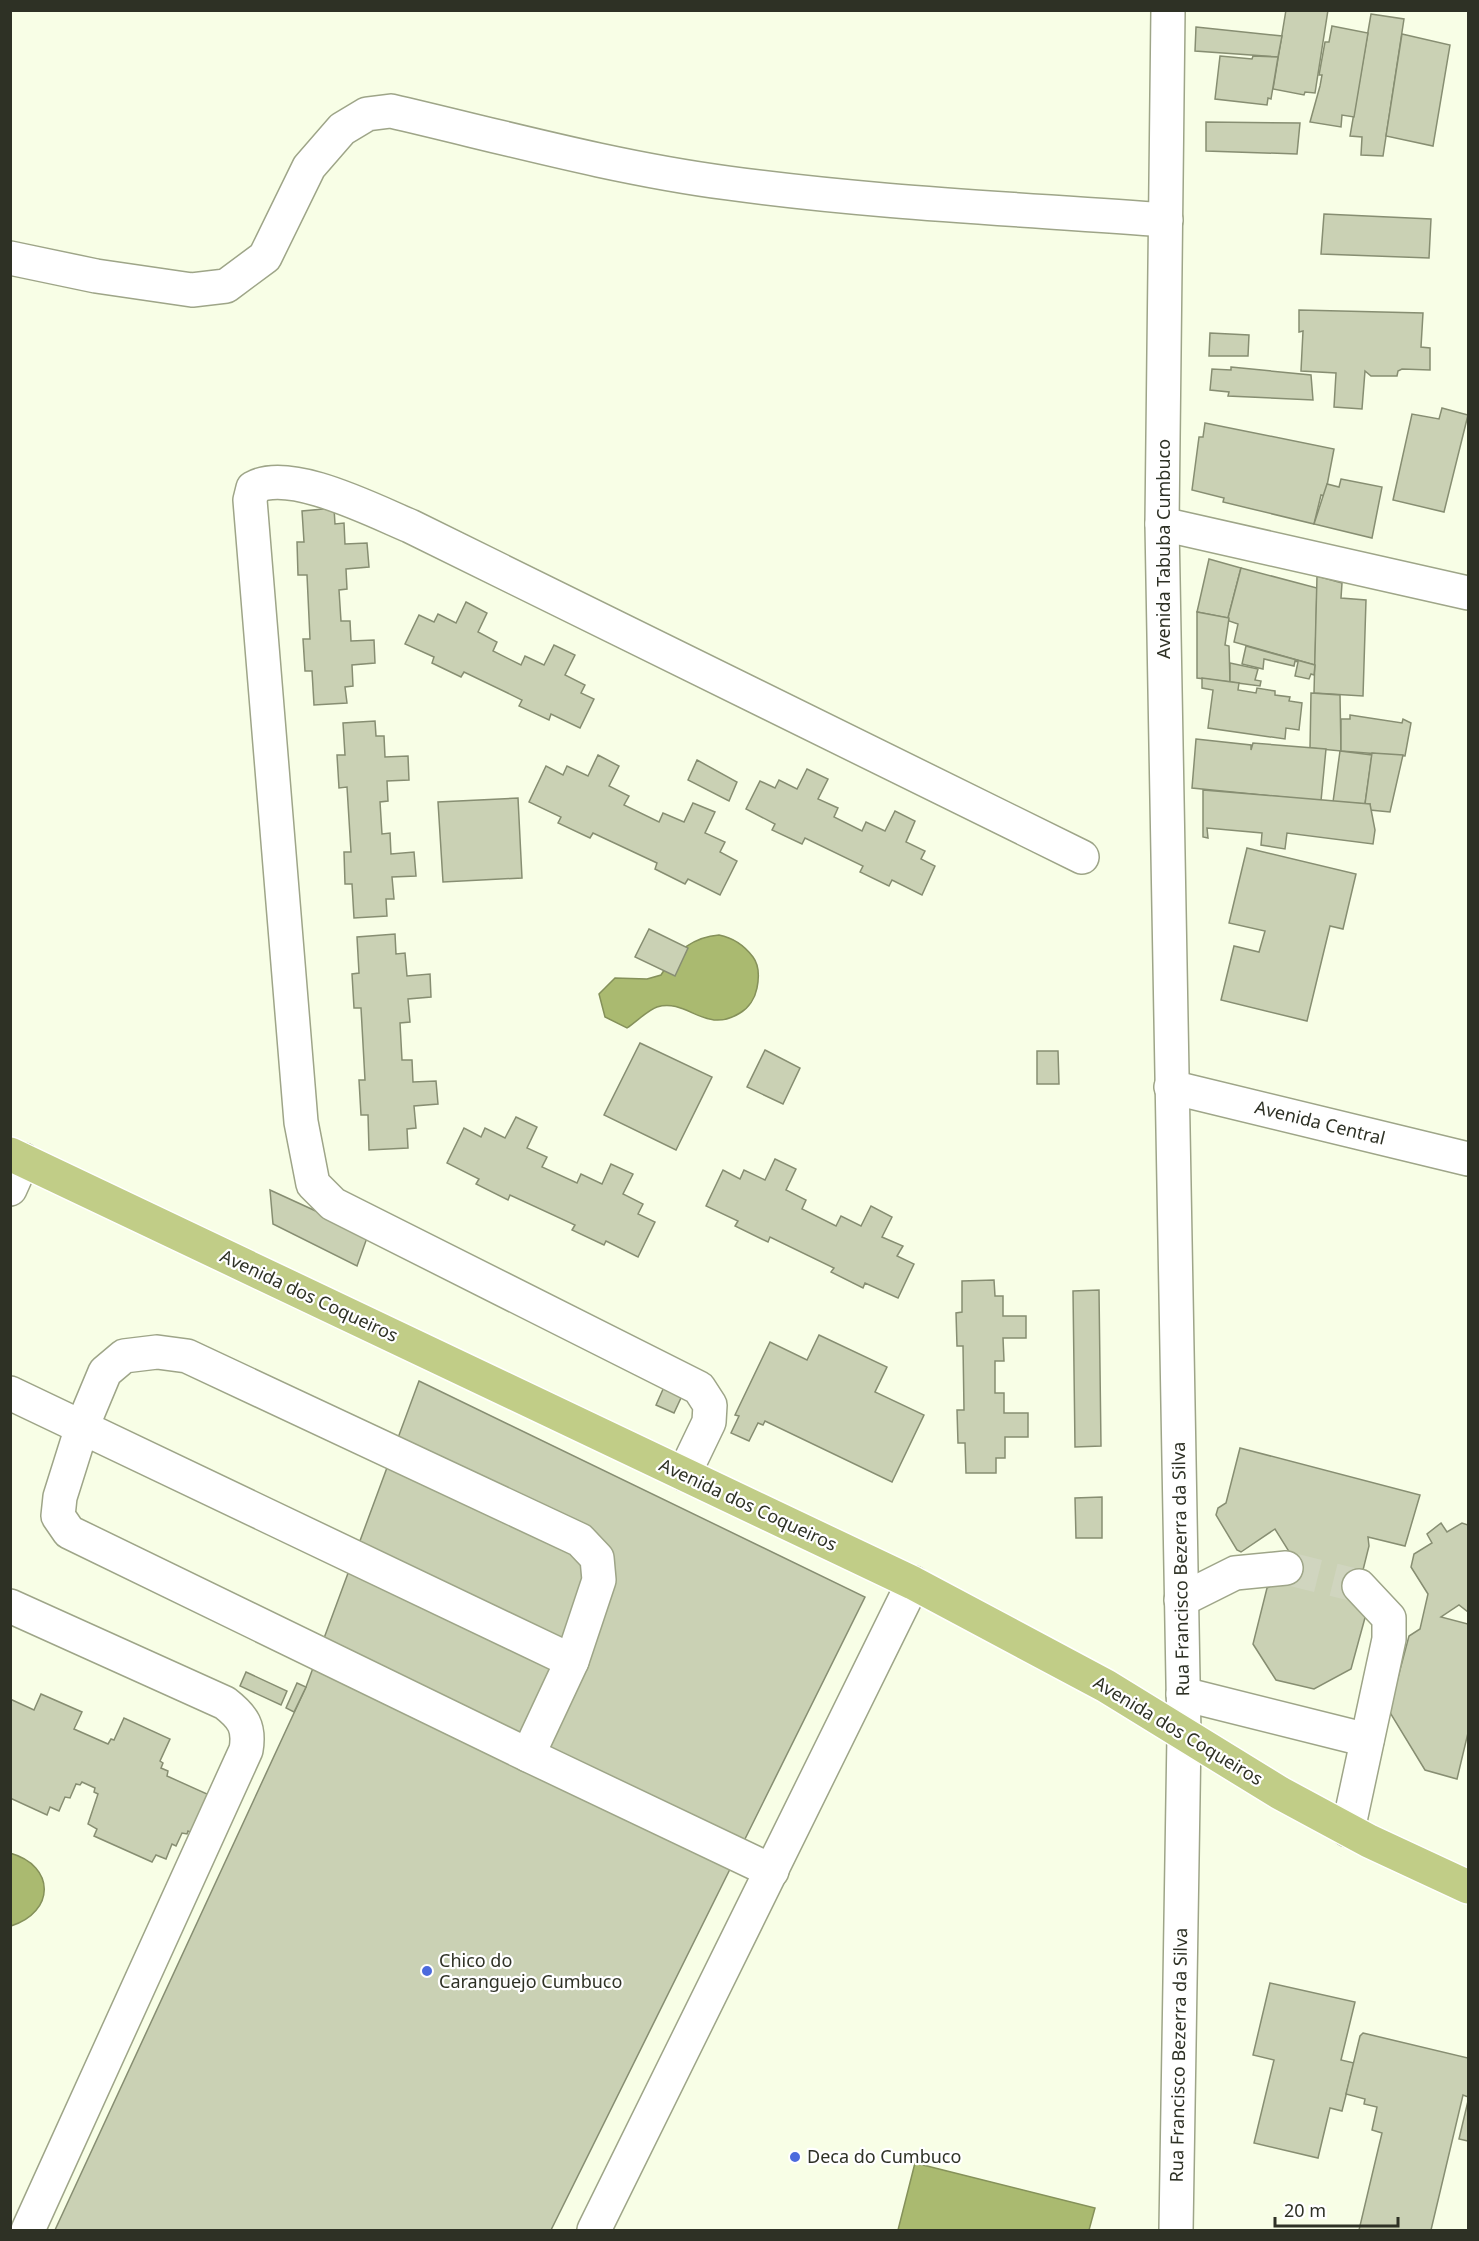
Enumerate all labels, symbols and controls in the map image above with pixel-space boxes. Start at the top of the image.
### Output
street label: Avenida Tabuba Cumbuco [1151,439,1175,659]
street label: Avenida Central [1253,1094,1388,1150]
street label: Avenida dos Coqueiros [217,1243,402,1347]
street label: Rua Francisco Bezerra da Silva [1166,1441,1194,1697]
street label: Avenida dos Coqueiros [656,1452,841,1556]
street label: Avenida dos Coqueiros [1089,1670,1268,1790]
street label: Rua Francisco Bezerra da Silva [1164,1927,1192,2183]
place label: Chico do Caranguejo Cumbuco [439,1948,622,1993]
marker: Chico do Caranguejo Cumbuco [420,1964,434,1978]
place label: Deca do Cumbuco [807,2144,961,2168]
marker: Deca do Cumbuco [788,2150,802,2164]
scale bar [1275,2190,1398,2228]
text: 20 m [1284,2198,1326,2222]

